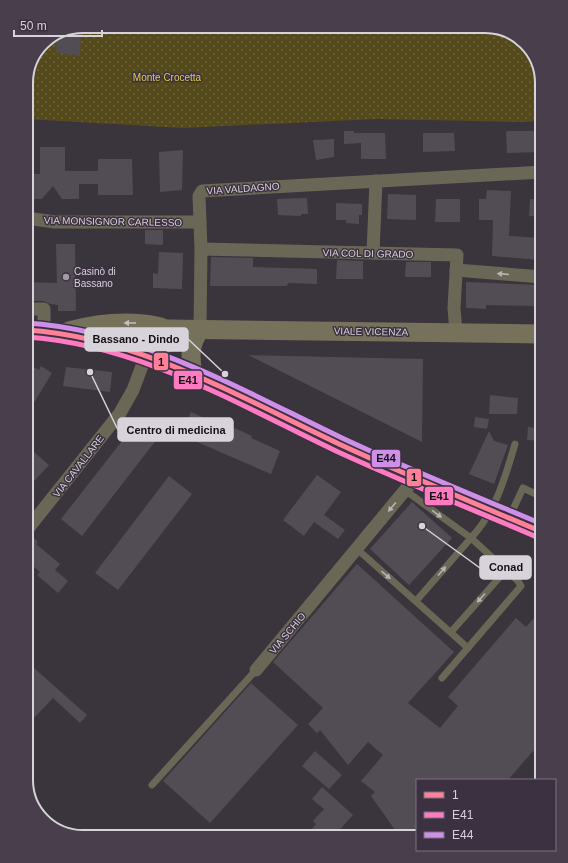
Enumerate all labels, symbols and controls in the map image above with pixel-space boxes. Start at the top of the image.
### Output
scale bar [14,12,102,38]
text: 50 m [20,19,47,33]
park label: Monte Crocetta [133,72,202,83]
street label: VIA VALDAGNO [206,180,280,197]
street label: VIA MONSIGNOR CARLESSO [44,215,182,228]
street label: VIA COL DI GRADO [323,247,414,260]
place label: Casinò di Bassano [74,266,116,289]
one-way arrow [497,270,509,277]
marker: Casinò di Bassano [61,272,71,282]
one-way arrow [123,320,136,326]
street label: VIALE VICENZA [334,325,409,338]
callout: Bassano - Dindo [85,328,188,351]
text: Bassano - Dindo [93,333,180,345]
line badge: 1 [153,352,169,371]
text: 1 [158,356,164,368]
line badge: E41 [173,370,203,390]
text: E41 [178,374,198,386]
callout: Centro di medicina [118,418,233,441]
text: Centro di medicina [126,424,226,436]
street label: VIA CAVALLARE [51,433,106,500]
line badge: E44 [371,449,401,468]
text: E44 [376,452,397,464]
line badge: 1 [406,468,422,487]
text: 1 [411,471,417,483]
line badge: E41 [424,486,454,506]
text: E41 [429,490,449,502]
one-way arrow [387,502,396,513]
one-way arrow [432,510,443,518]
callout: Conad [480,556,531,579]
text: Conad [489,561,523,573]
one-way arrow [437,566,446,577]
one-way arrow [381,570,392,579]
one-way arrow [476,593,486,603]
street label: VIA SCHIO [267,610,308,656]
legend [416,779,556,851]
text: 1 [452,788,459,802]
text: E41 [452,808,474,822]
text: E44 [452,828,474,842]

